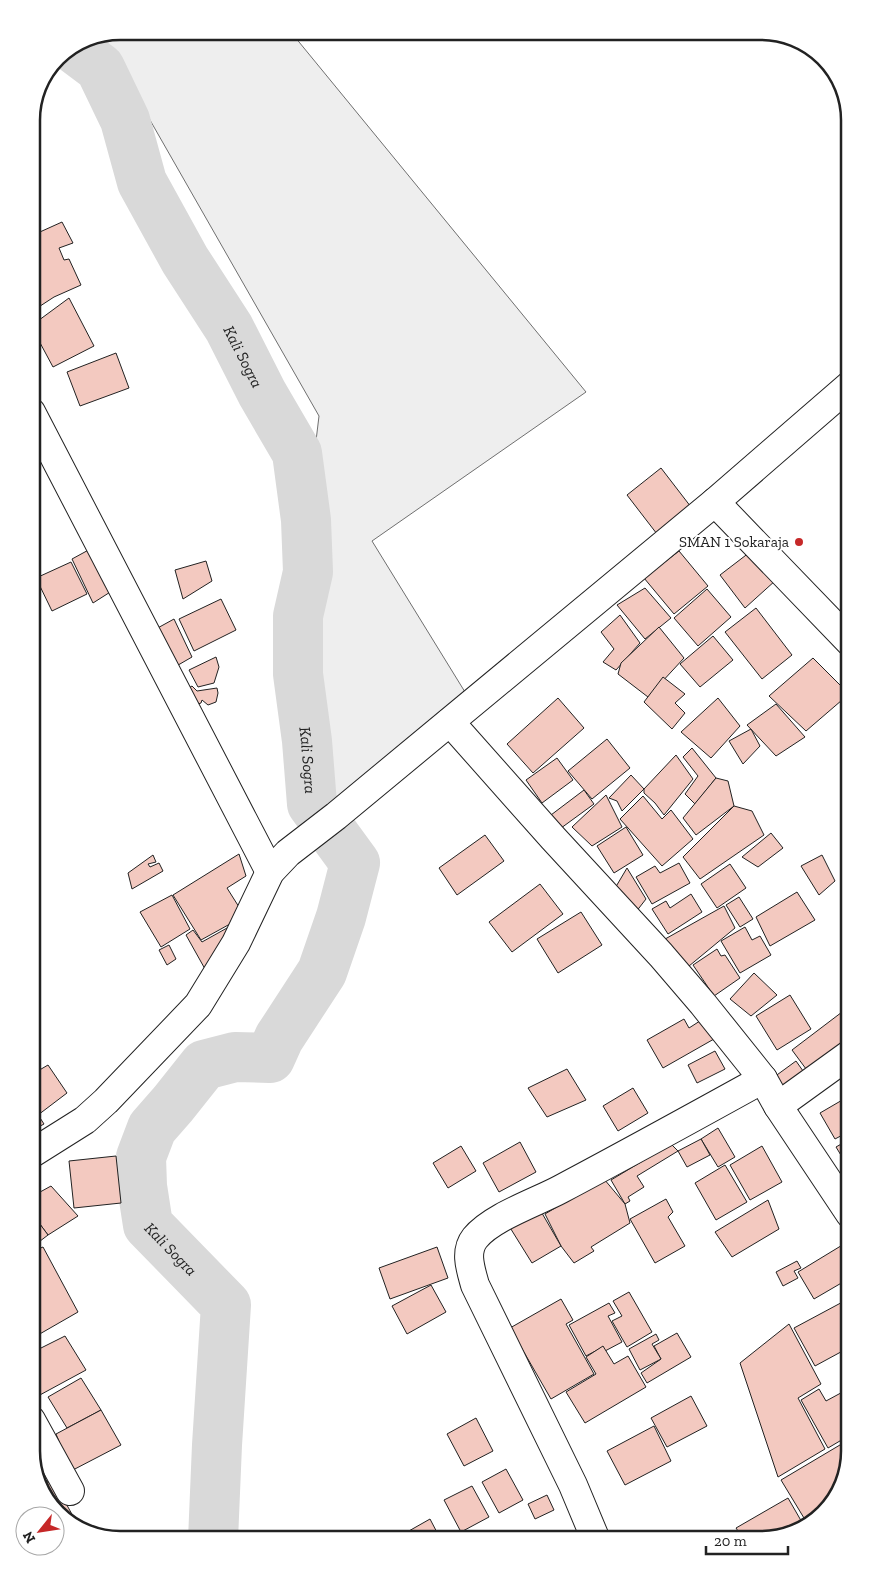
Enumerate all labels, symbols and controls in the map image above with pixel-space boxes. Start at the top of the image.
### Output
water label: Kali Sogra [220,322,267,391]
place label: SMAN 1 Sokaraja [679,533,789,551]
marker: SMAN 1 Sokaraja [793,536,805,548]
water label: Kali Sogra [296,726,321,794]
water label: Kali Sogra [141,1218,201,1279]
north arrow [15,1506,65,1556]
scale bar [706,1524,788,1556]
text: N [19,1528,39,1546]
text: 20 m [714,1532,747,1550]

